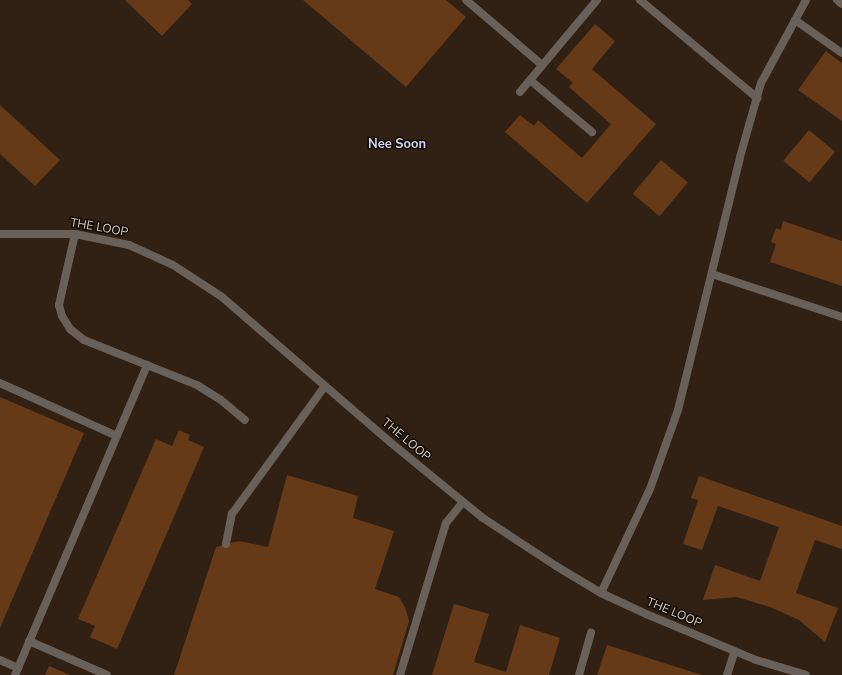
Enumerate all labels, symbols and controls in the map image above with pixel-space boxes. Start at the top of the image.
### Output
district label: Nee Soon [368,136,426,152]
street label: THE LOOP [69,216,129,240]
street label: THE LOOP [379,416,433,464]
street label: THE LOOP [644,595,704,631]

